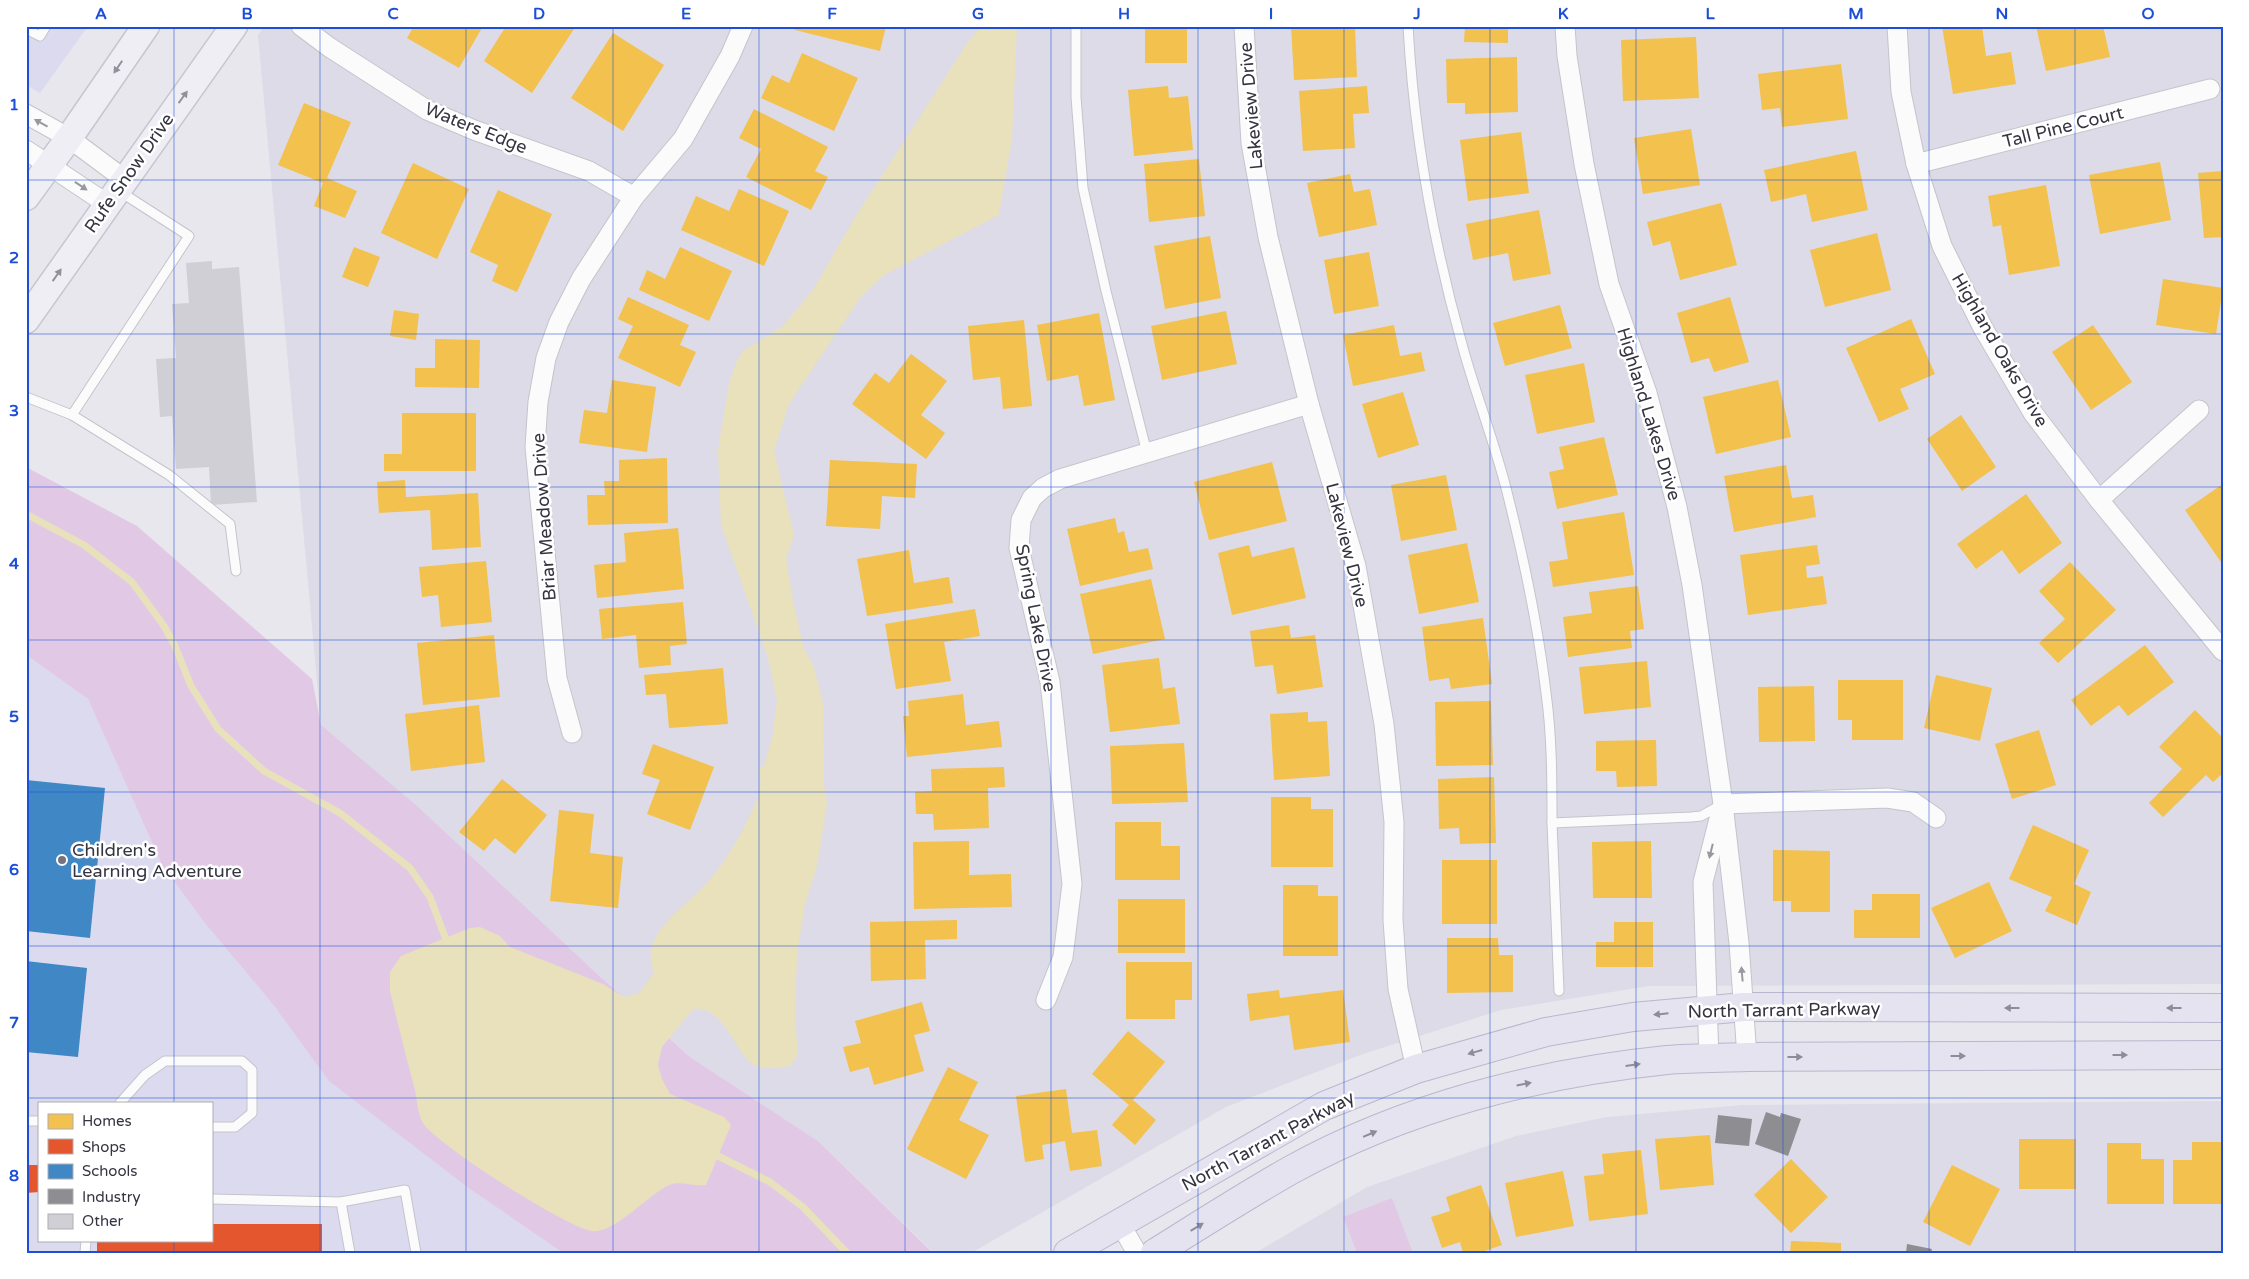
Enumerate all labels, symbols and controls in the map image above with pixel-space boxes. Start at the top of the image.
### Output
text: A [95,4,107,24]
text: B [241,4,253,24]
text: C [387,4,399,24]
text: D [533,4,545,24]
text: E [681,4,691,24]
text: F [827,4,837,24]
text: G [972,4,984,24]
text: H [1118,4,1130,24]
text: I [1269,4,1273,24]
text: J [1412,4,1421,24]
text: K [1558,4,1569,24]
text: L [1705,4,1715,24]
text: M [1848,4,1864,24]
text: N [1996,4,2008,24]
text: O [2142,4,2155,24]
street label: Lakeview Drive [1234,41,1268,171]
one-way arrow [113,60,123,73]
one-way arrow [178,91,189,104]
text: 1 [9,95,19,115]
street label: Waters Edge [421,97,531,159]
street label: Tall Pine Court [2000,101,2126,153]
street label: Rufe Snow Drive [80,109,178,237]
one-way arrow [34,118,47,127]
one-way arrow [74,182,88,191]
text: 2 [9,248,19,268]
one-way arrow [52,268,62,282]
street label: Highland Oaks Drive [1947,269,2053,431]
street label: Highland Lakes Drive [1612,325,1686,503]
text: 3 [9,401,19,421]
street label: Briar Meadow Drive [527,432,561,602]
street label: Lakeview Drive [1321,480,1373,610]
street label: Spring Lake Drive [1011,542,1061,694]
text: 4 [9,554,19,574]
text: 5 [9,707,19,727]
place label: Children's Learning Adventure [72,839,242,882]
one-way arrow [1707,844,1715,859]
marker: Children's Learning Adventure [56,854,68,866]
text: 6 [9,860,19,880]
one-way arrow [1737,965,1745,981]
street label: North Tarrant Parkway [1688,997,1881,1023]
one-way arrow [2003,1004,2019,1012]
one-way arrow [2166,1004,2182,1012]
one-way arrow [1653,1010,1669,1018]
text: 7 [9,1013,19,1033]
one-way arrow [1468,1048,1483,1056]
one-way arrow [2113,1051,2129,1059]
one-way arrow [1950,1052,1966,1060]
one-way arrow [1788,1053,1804,1061]
one-way arrow [1625,1061,1641,1069]
one-way arrow [1516,1080,1532,1088]
street label: North Tarrant Parkway [1178,1086,1358,1196]
legend [38,1102,212,1242]
text: Homes [82,1112,132,1130]
one-way arrow [1363,1130,1378,1138]
text: Shops [82,1138,126,1156]
text: Schools [82,1162,138,1180]
text: 8 [9,1166,19,1186]
text: Industry [82,1188,141,1206]
text: Other [82,1212,124,1230]
one-way arrow [1190,1223,1203,1232]

